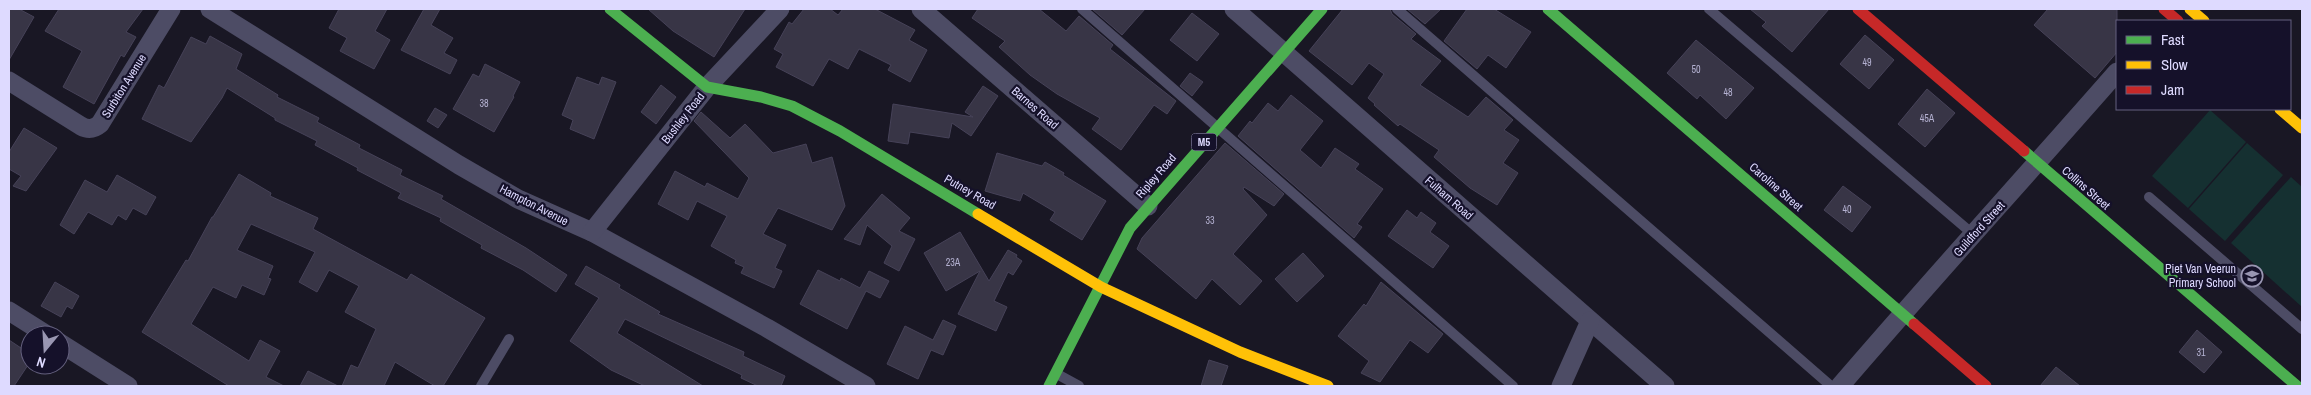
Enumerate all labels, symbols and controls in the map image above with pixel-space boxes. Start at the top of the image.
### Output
legend [2116,20,2291,110]
text: Fast [2161,29,2185,50]
street label: Surbiton Avenue [98,51,150,121]
text: Slow [2161,54,2188,75]
house number: 49 [1862,56,1872,69]
house number: 50 [1691,63,1701,76]
text: Jam [2161,79,2184,100]
street label: Barnes Road [1008,83,1062,133]
house number: 48 [1723,86,1733,99]
street label: Bushley Road [658,89,708,147]
house number: 38 [479,97,489,110]
house number: 45A [1920,112,1935,125]
road number: M5 [1192,134,1216,150]
street label: Ripley Road [1132,150,1180,202]
street label: Caroline Street [1746,159,1806,215]
street label: Collins Street [2058,163,2114,214]
street label: Putney Road [941,171,999,213]
street label: Fulham Road [1421,173,1477,223]
street label: Hampton Avenue [497,181,571,229]
street label: Guildford Street [1950,198,2008,260]
house number: 40 [1842,203,1852,216]
house number: 33 [1205,214,1215,227]
house number: 23A [946,256,961,269]
place label: Piet Van Veerun Primary School [2165,261,2236,291]
school or university icon: Piet Van Veerun Primary School [2240,264,2264,288]
north arrow [20,325,70,375]
house number: 31 [2196,346,2206,359]
text: N [34,353,48,372]

